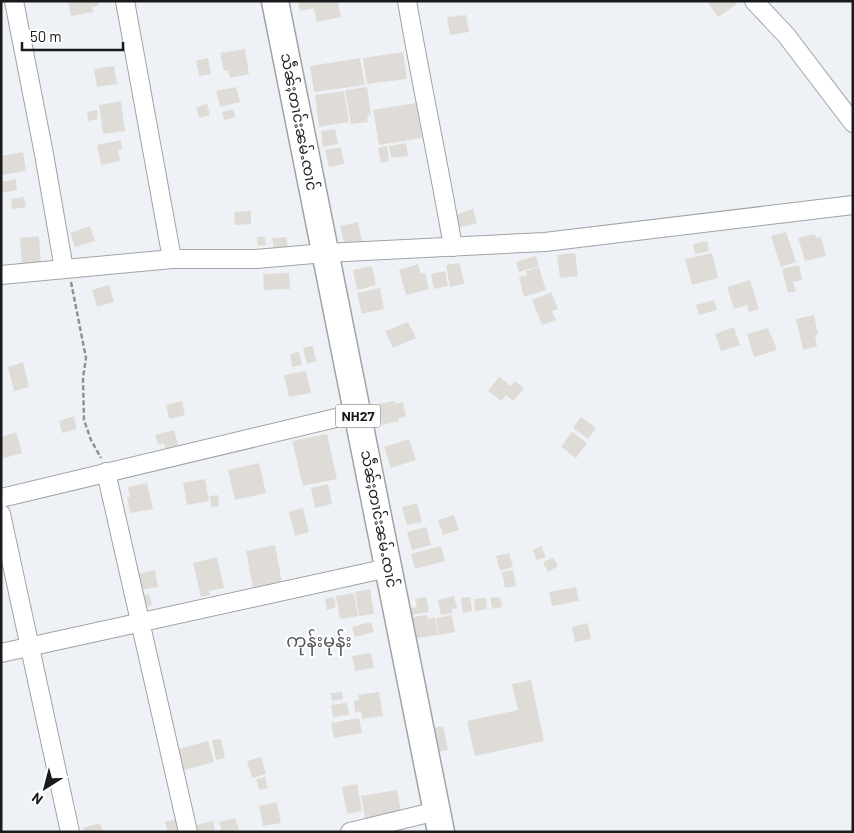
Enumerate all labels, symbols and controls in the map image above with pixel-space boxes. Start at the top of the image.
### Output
scale bar [22,20,124,52]
text: 50 m [30,27,62,45]
street label: သဵၼ်ႈတၢင်းၼမ်ႉၸၢင် [278,51,322,192]
road number: NH27 [336,404,380,428]
street label: သဵၼ်ႈတၢင်းၼမ်ႉၸၢင် [358,448,402,589]
district label: ကုန်းမုန်း [286,628,352,656]
north arrow [20,763,70,813]
text: N [28,789,46,809]

